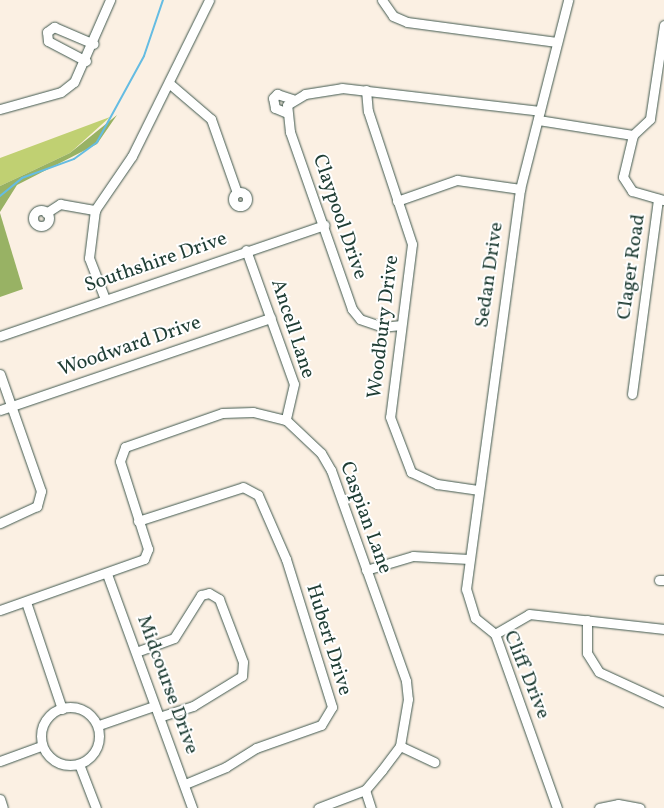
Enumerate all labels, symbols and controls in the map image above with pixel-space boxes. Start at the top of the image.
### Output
street label: Claypool Drive [306,151,372,283]
street label: Clager Road [613,213,651,321]
street label: Sedan Drive [471,221,509,329]
street label: Southshire Drive [82,227,230,299]
street label: Woodbury Drive [363,253,405,401]
street label: Ancell Lane [265,276,319,382]
street label: Woodward Drive [56,311,204,383]
street label: Caspian Lane [334,459,396,577]
street label: Hubert Drive [300,582,356,698]
street label: Midcourse Drive [131,612,203,758]
street label: Cliff Drive [498,628,554,722]

